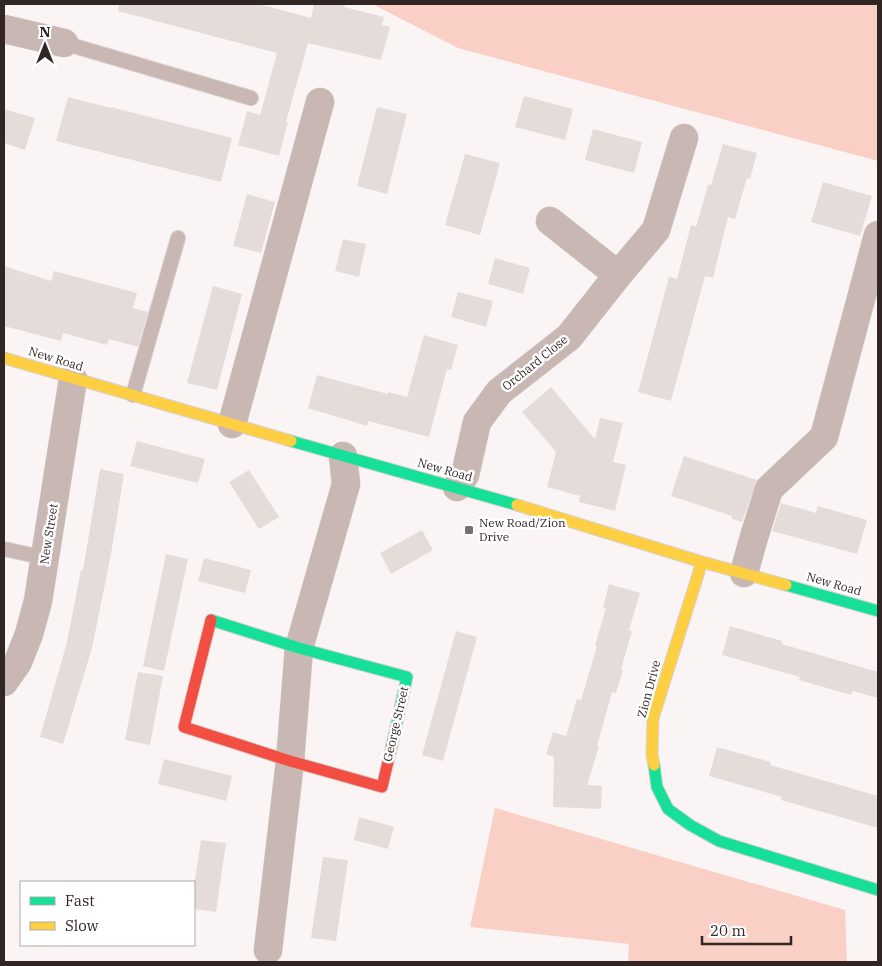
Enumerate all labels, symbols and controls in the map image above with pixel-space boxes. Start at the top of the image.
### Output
north arrow [20,20,70,70]
text: N [39,23,51,41]
street label: Orchard Close [499,332,570,394]
street label: New Road [27,343,85,374]
street label: New Road [416,455,474,485]
street label: New Street [36,502,61,565]
place label: New Road/Zion Drive [479,515,566,544]
marker: New Road/Zion Drive [463,524,475,536]
street label: New Road [805,569,863,599]
street label: Zion Drive [634,658,663,719]
street label: George Street [380,685,411,763]
legend [20,881,195,946]
text: Fast [65,891,95,910]
scale bar [702,914,791,946]
text: Slow [65,916,99,935]
text: 20 m [710,921,746,940]

